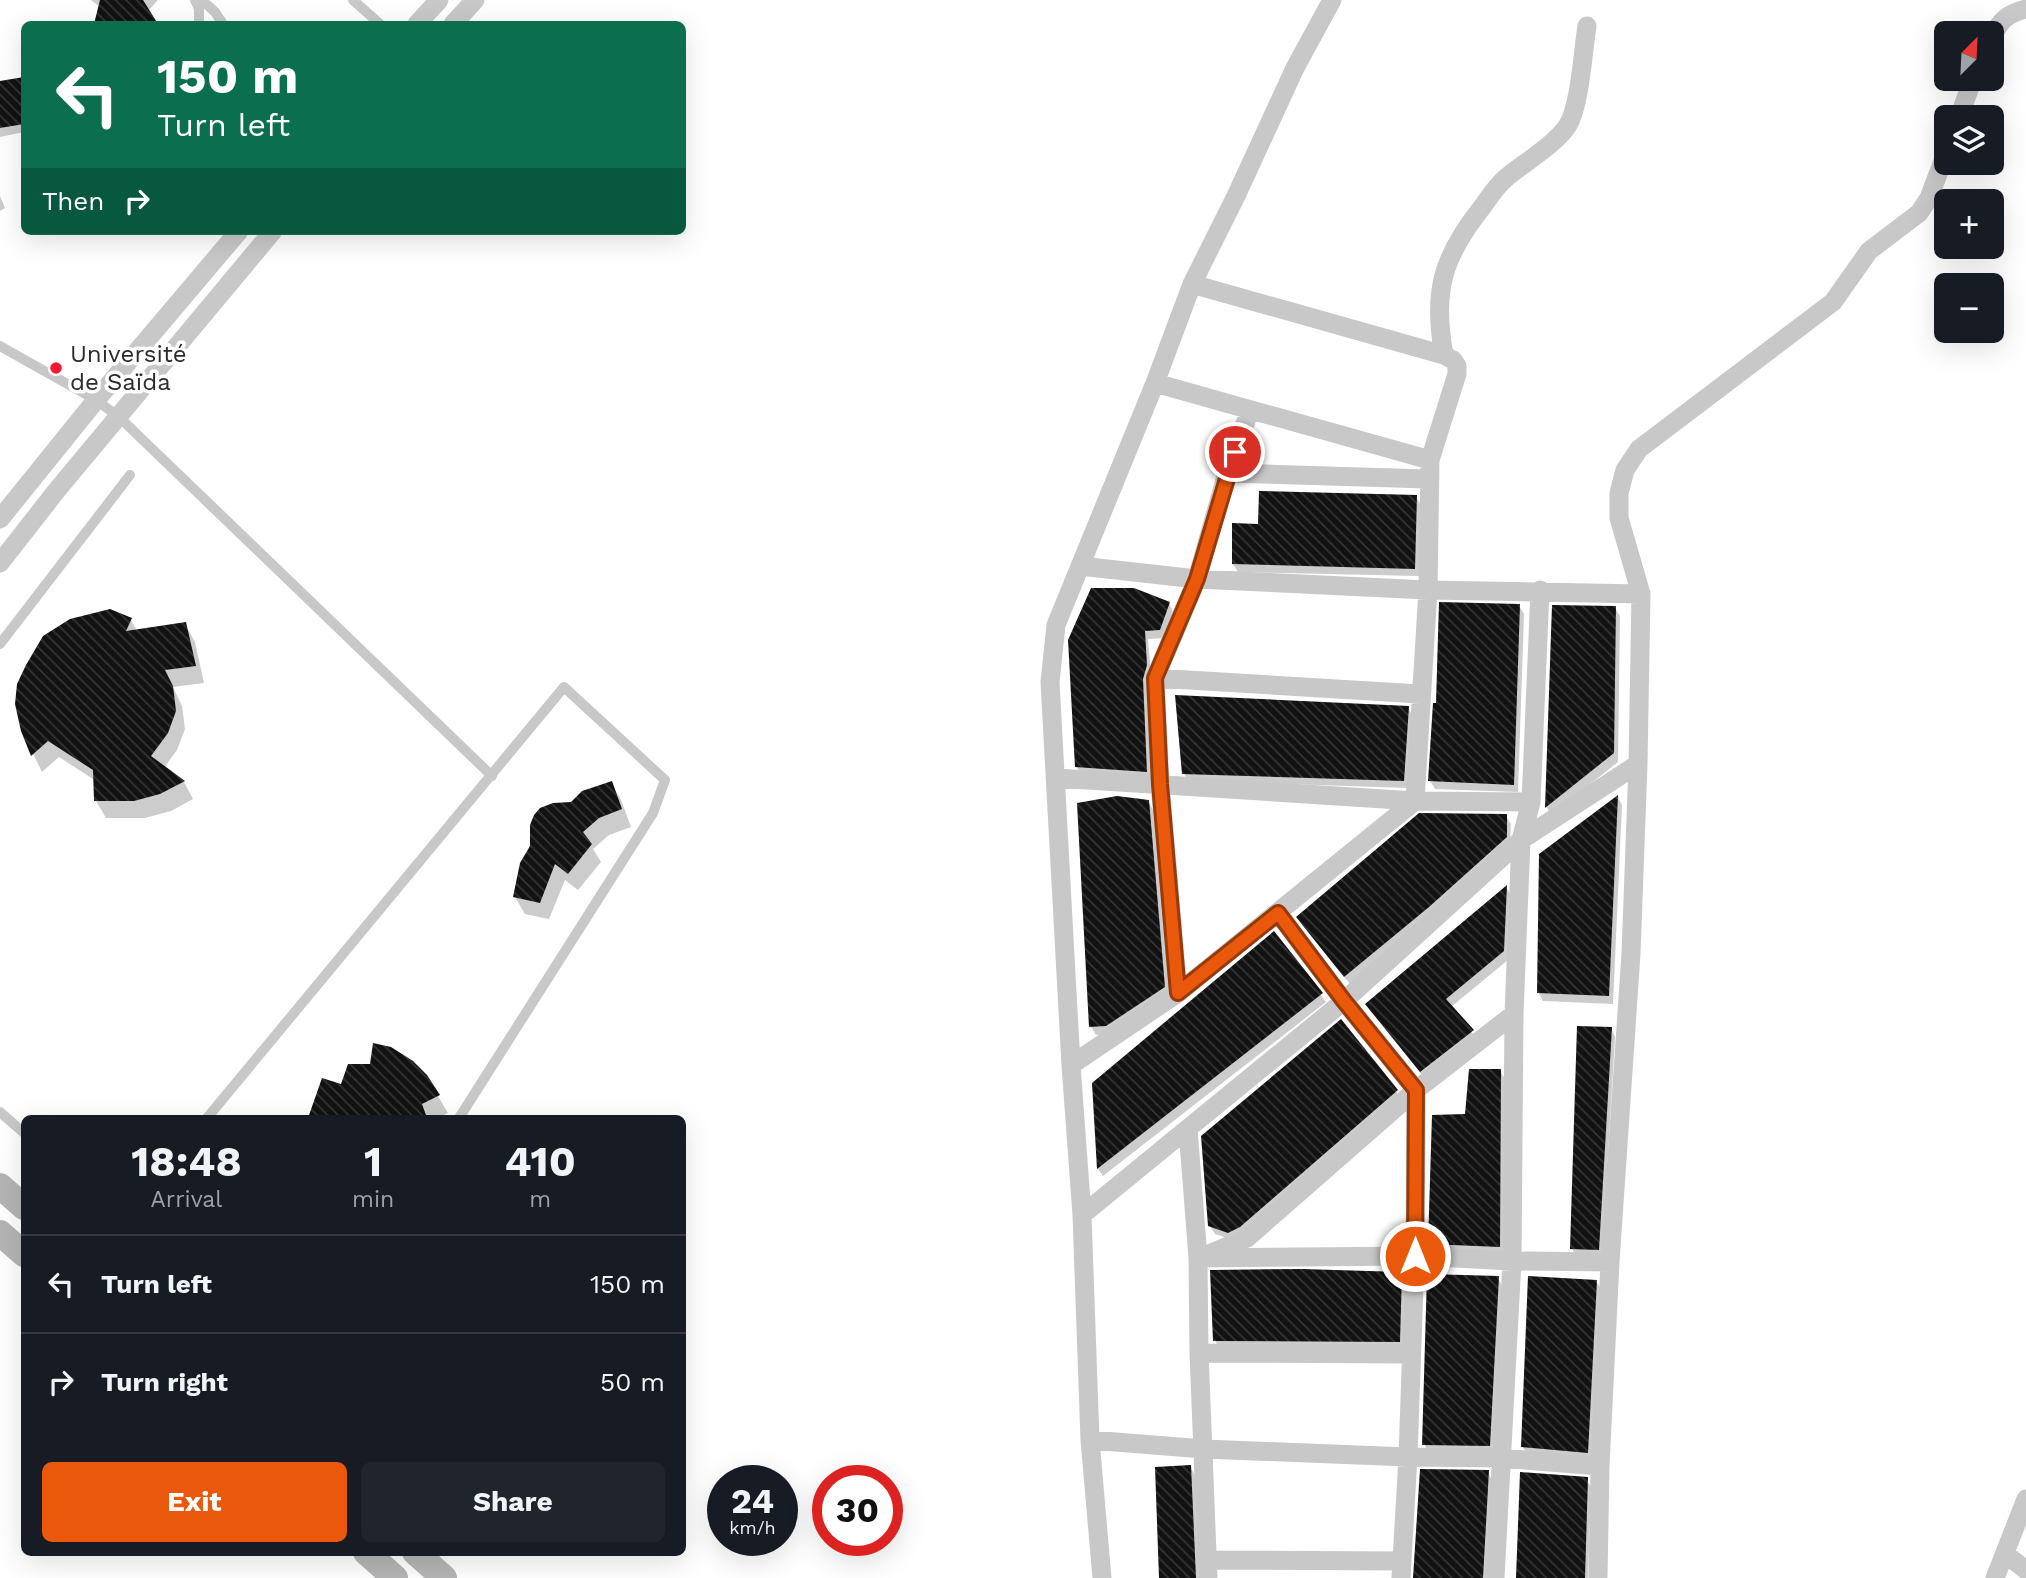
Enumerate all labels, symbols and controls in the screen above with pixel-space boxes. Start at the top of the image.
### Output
north arrow [1934,21,2004,91]
map controls [1934,21,2004,343]
text: 150 m [157,47,298,105]
icon: left [42,49,133,140]
button: layers [1934,105,2004,175]
text: Turn left [157,106,290,144]
icon: right [118,182,156,220]
text: Then [42,186,104,216]
button: + [1934,189,2004,259]
button: − [1934,273,2004,343]
place label: Université de Saïda [70,340,187,396]
marker: Université de Saïda [48,360,64,376]
pin [1205,422,1265,482]
icon: arrive [1216,433,1254,471]
text: 18:48 [131,1137,242,1186]
text: 1 [364,1137,382,1186]
text: 410 [504,1137,576,1186]
text: Arrival [151,1186,222,1213]
text: min [352,1186,394,1213]
text: m [529,1186,551,1213]
position arrow [1378,1219,1452,1293]
icon: left [42,1265,80,1303]
text: Turn left [101,1269,212,1299]
text: 150 m [590,1269,665,1299]
icon: right [42,1363,80,1401]
text: Turn right [101,1367,228,1397]
text: 50 m [600,1367,665,1397]
button: Exit [42,1462,347,1542]
button: Share [361,1462,665,1542]
speed limit sign: 30 [812,1465,903,1556]
text: 24 [731,1480,774,1522]
text: km/h [729,1517,776,1538]

